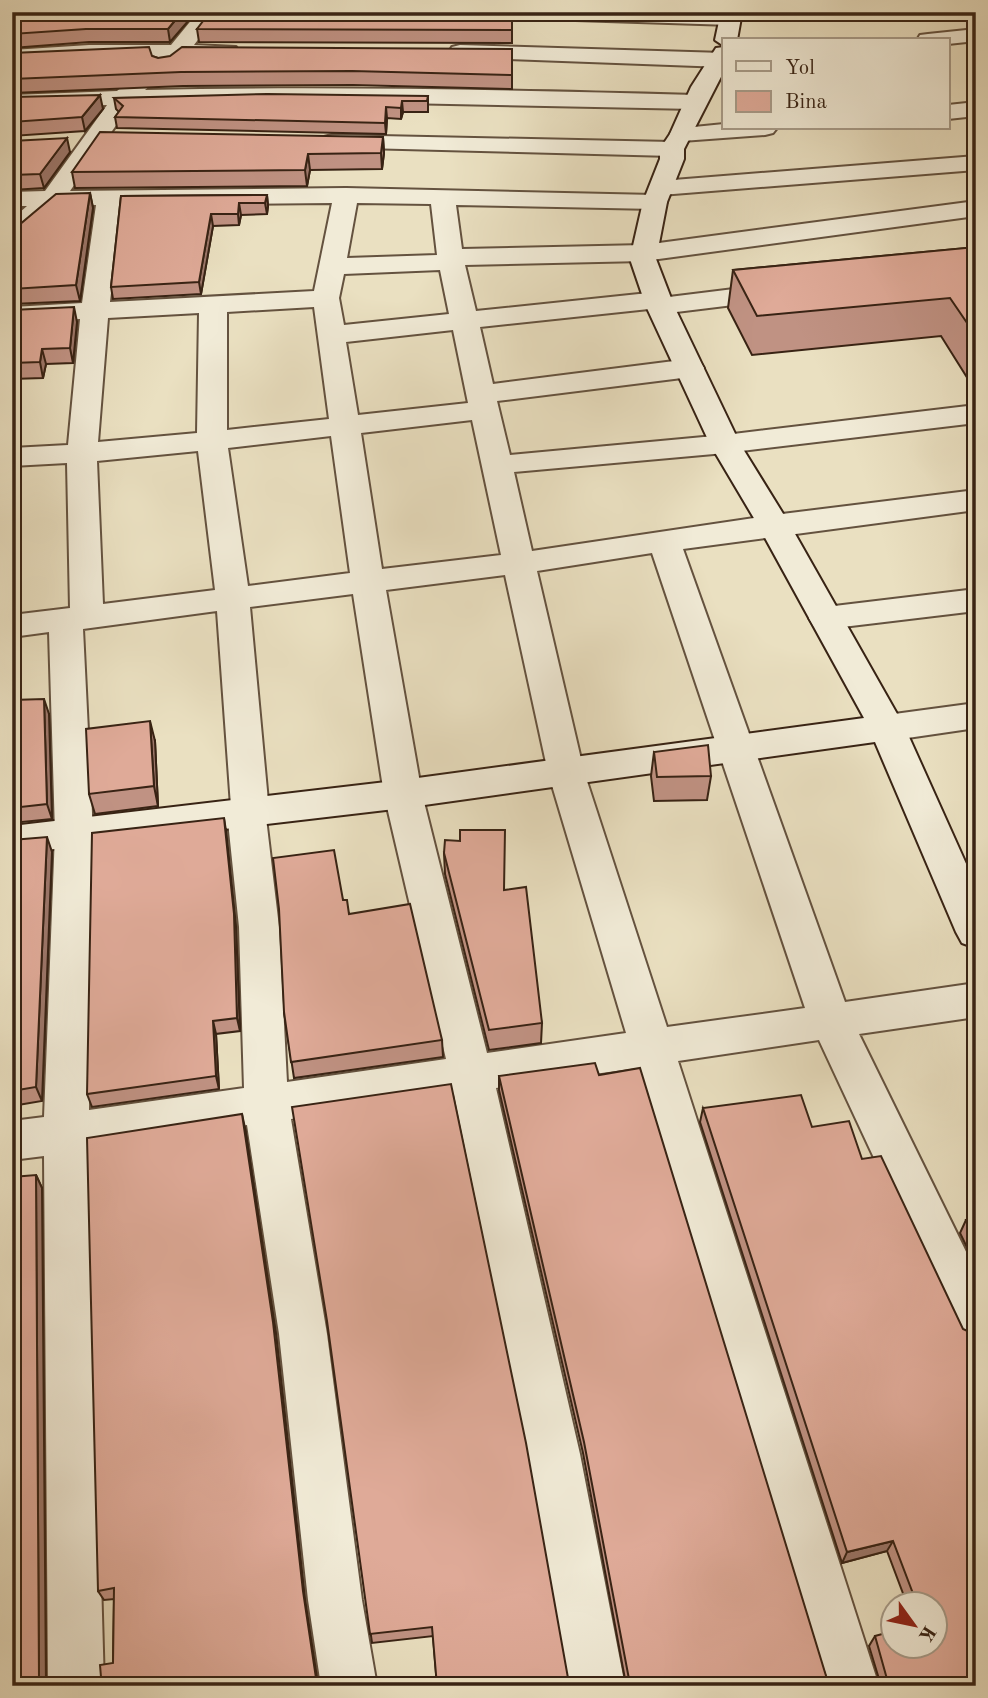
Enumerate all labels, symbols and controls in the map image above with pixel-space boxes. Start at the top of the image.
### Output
legend [722,38,950,130]
text: Yol [785,58,815,79]
text: Bina [785,92,827,113]
north arrow [880,1590,950,1660]
text: K [914,1622,938,1645]

